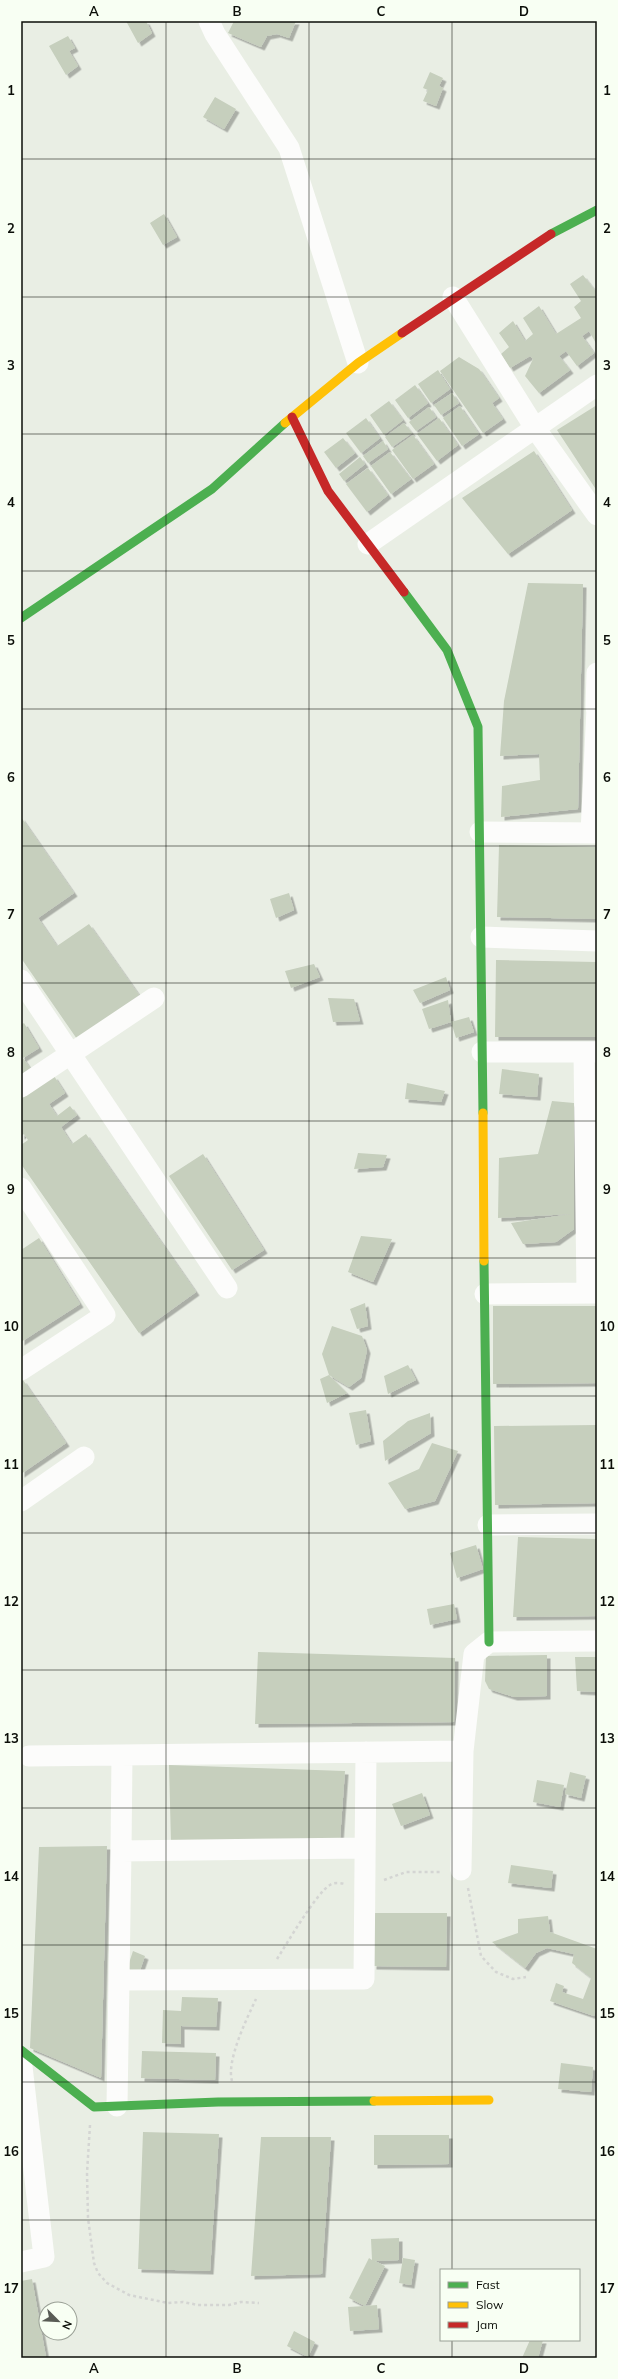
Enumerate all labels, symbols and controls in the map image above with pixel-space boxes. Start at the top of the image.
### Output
text: A [89,3,99,19]
text: B [233,3,242,19]
text: C [377,3,386,19]
text: D [519,3,529,19]
text: 1 [7,82,15,98]
text: 1 [603,82,611,98]
text: 2 [7,220,15,236]
text: 2 [603,220,611,236]
text: 3 [7,357,15,373]
text: 3 [603,357,611,373]
text: 4 [7,494,15,510]
text: 4 [603,494,611,510]
text: 5 [7,632,15,648]
text: 5 [603,632,611,648]
text: 6 [7,769,15,785]
text: 6 [603,769,611,785]
text: 7 [7,906,15,922]
text: 7 [603,906,611,922]
text: 8 [7,1044,15,1060]
text: 8 [603,1044,611,1060]
text: 9 [7,1181,15,1197]
text: 9 [603,1181,611,1197]
text: 10 [3,1318,19,1334]
text: 10 [599,1318,615,1334]
text: 11 [3,1456,19,1472]
text: 11 [599,1456,615,1472]
text: 12 [3,1593,19,1609]
text: 12 [599,1593,615,1609]
text: 13 [3,1730,19,1746]
text: 13 [599,1730,615,1746]
text: 14 [3,1868,19,1884]
text: 14 [599,1868,615,1884]
text: 15 [3,2005,19,2021]
text: 15 [599,2005,615,2021]
text: 16 [3,2143,19,2159]
text: 16 [599,2143,615,2159]
legend [440,2269,580,2341]
text: Fast [476,2277,500,2292]
text: 17 [3,2280,19,2296]
text: 17 [599,2280,615,2296]
text: Slow [476,2297,504,2312]
north arrow [38,2301,78,2341]
text: Jam [476,2317,498,2332]
text: N [59,2318,75,2332]
text: A [89,2360,99,2376]
text: B [233,2360,242,2376]
text: C [377,2360,386,2376]
text: D [519,2360,529,2376]

